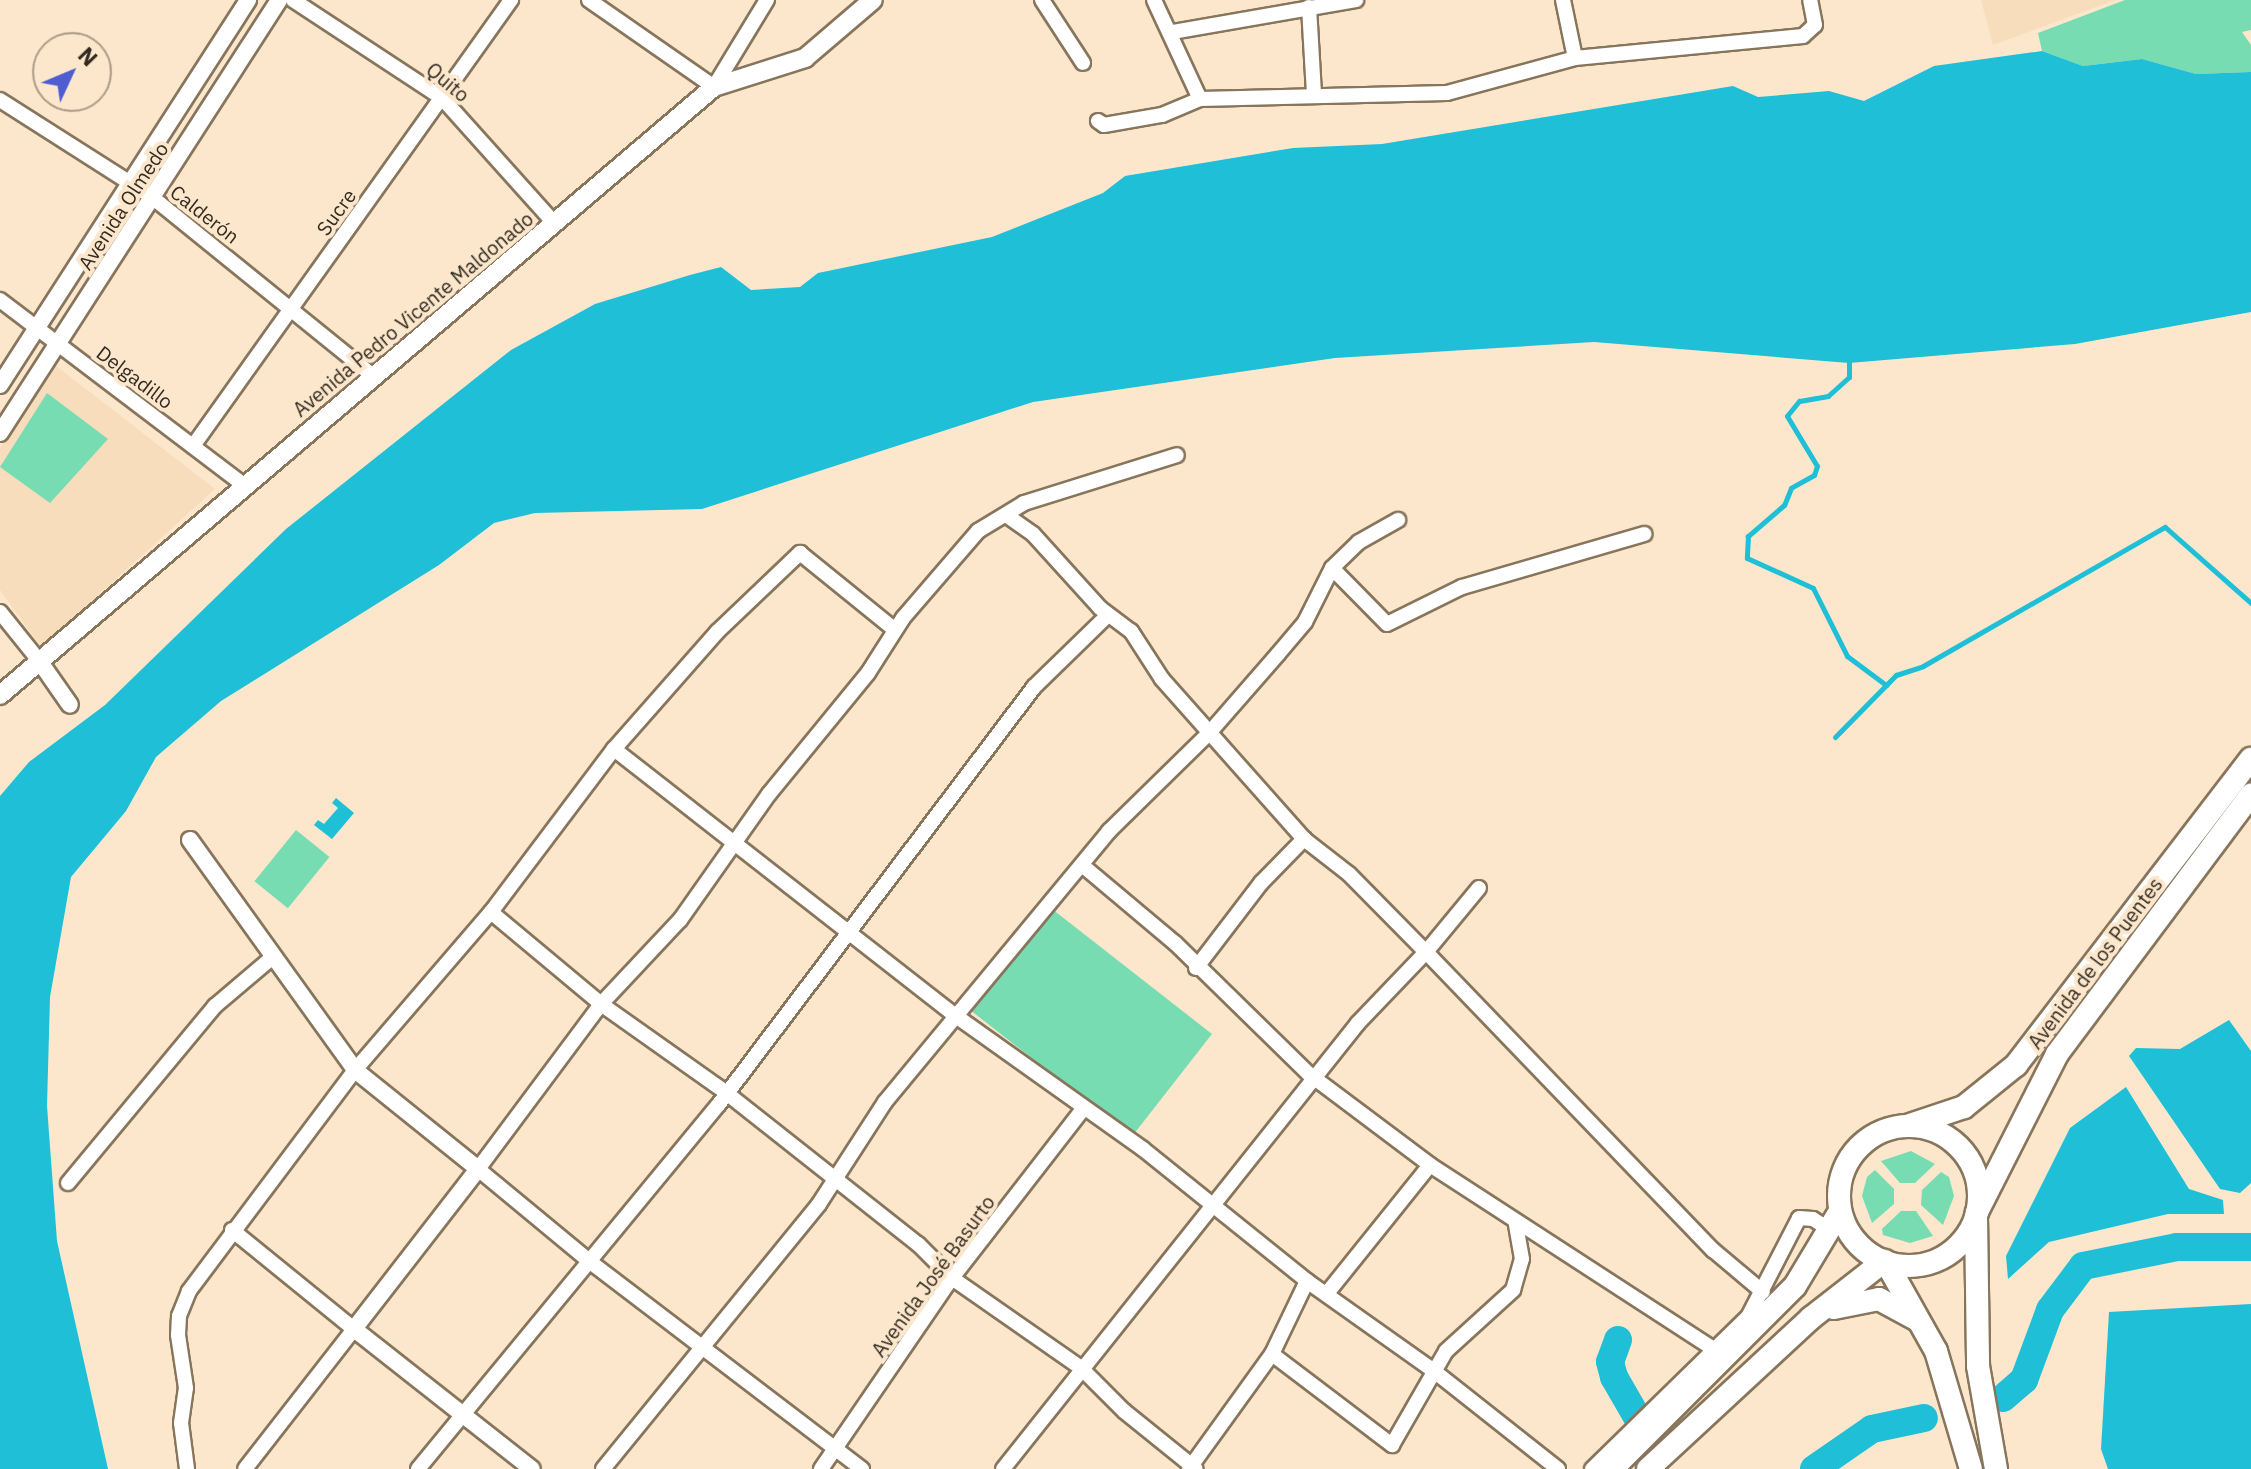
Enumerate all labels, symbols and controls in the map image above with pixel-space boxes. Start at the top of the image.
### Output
north arrow [32,32,112,112]
text: N [72,41,104,72]
street label: Quito [422,57,474,107]
street label: Avenida Olmedo [73,138,173,274]
street label: Calderón [166,180,244,248]
street label: Sucre [311,184,361,240]
street label: Avenida Pedro Vicente Maldonado [288,206,538,422]
street label: Delgadillo [92,340,178,414]
street label: Avenida de los Puentes [2023,873,2167,1053]
street label: Avenida José Basurto [866,1191,1000,1361]

